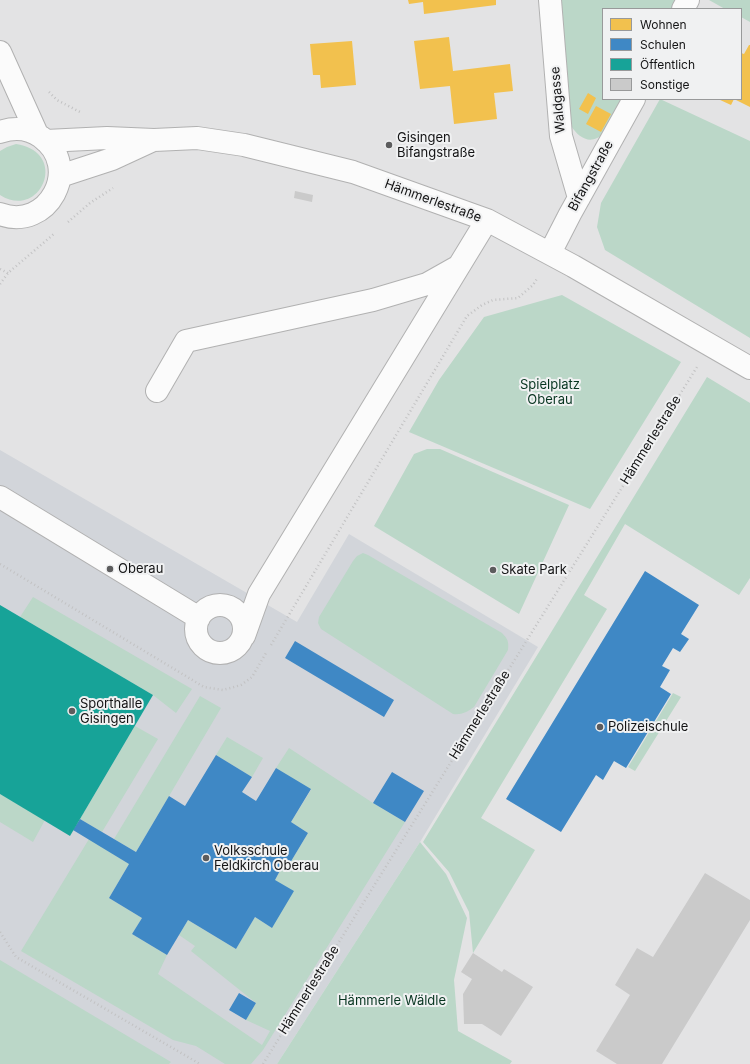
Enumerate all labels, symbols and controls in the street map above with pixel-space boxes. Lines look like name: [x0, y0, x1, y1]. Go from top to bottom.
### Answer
legend: [602, 8, 742, 100]
text: Wohnen: [640, 17, 687, 32]
text: Schulen: [640, 37, 686, 52]
text: Öffentlich: [640, 57, 695, 72]
street label: Waldgasse: [547, 66, 569, 134]
text: Sonstige: [640, 77, 690, 92]
place label: Gisingen Bifangstraße: [397, 130, 475, 161]
street label: Bifangstraße: [565, 138, 617, 214]
marker: Gisingen Bifangstraße: [384, 140, 394, 150]
street label: Hämmerlestraße: [382, 176, 484, 226]
park label: Spielplatz Oberau: [520, 377, 580, 408]
street label: Hämmerlestraße: [617, 393, 685, 487]
place label: Oberau: [118, 561, 163, 577]
place label: Skate Park: [501, 562, 567, 578]
marker: Oberau: [105, 564, 115, 574]
marker: Skate Park: [488, 565, 498, 575]
street label: Hämmerlestraße: [446, 668, 514, 762]
place label: Sporthalle Gisingen: [80, 696, 142, 727]
marker: Sporthalle Gisingen: [67, 706, 77, 716]
place label: Polizeischule: [608, 719, 688, 735]
marker: Polizeischule: [595, 722, 605, 732]
place label: Volksschule Feldkirch Oberau: [214, 843, 319, 874]
marker: Volksschule Feldkirch Oberau: [201, 853, 211, 863]
street label: Hämmerlestraße: [275, 943, 343, 1037]
park label: Hämmerle Wäldle: [338, 993, 446, 1009]

